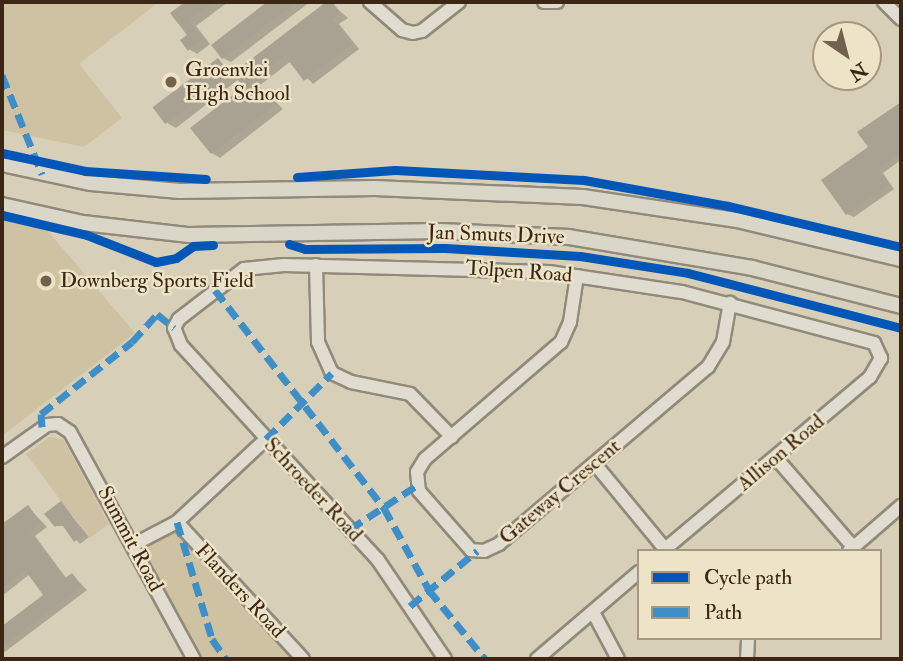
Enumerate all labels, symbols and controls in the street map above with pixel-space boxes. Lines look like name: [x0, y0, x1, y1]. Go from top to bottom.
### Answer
north arrow: [812, 21, 882, 91]
place label: Groenvlei High School: [185, 57, 290, 107]
text: N: [844, 57, 872, 86]
marker: Groenvlei High School: [163, 74, 179, 90]
street label: Jan Smuts Drive: [427, 220, 565, 250]
street label: Tolpen Road: [465, 256, 573, 288]
place label: Downberg Sports Field: [60, 268, 254, 294]
marker: Downberg Sports Field: [38, 273, 54, 289]
street label: Allison Road: [732, 409, 830, 497]
street label: Schroeder Road: [258, 433, 368, 547]
street label: Gateway Crescent: [494, 434, 626, 550]
street label: Summit Road: [92, 482, 168, 596]
street label: Flanders Road: [190, 538, 290, 644]
legend: [637, 549, 882, 640]
text: Cycle path: [704, 564, 792, 591]
text: Path: [704, 599, 742, 626]

